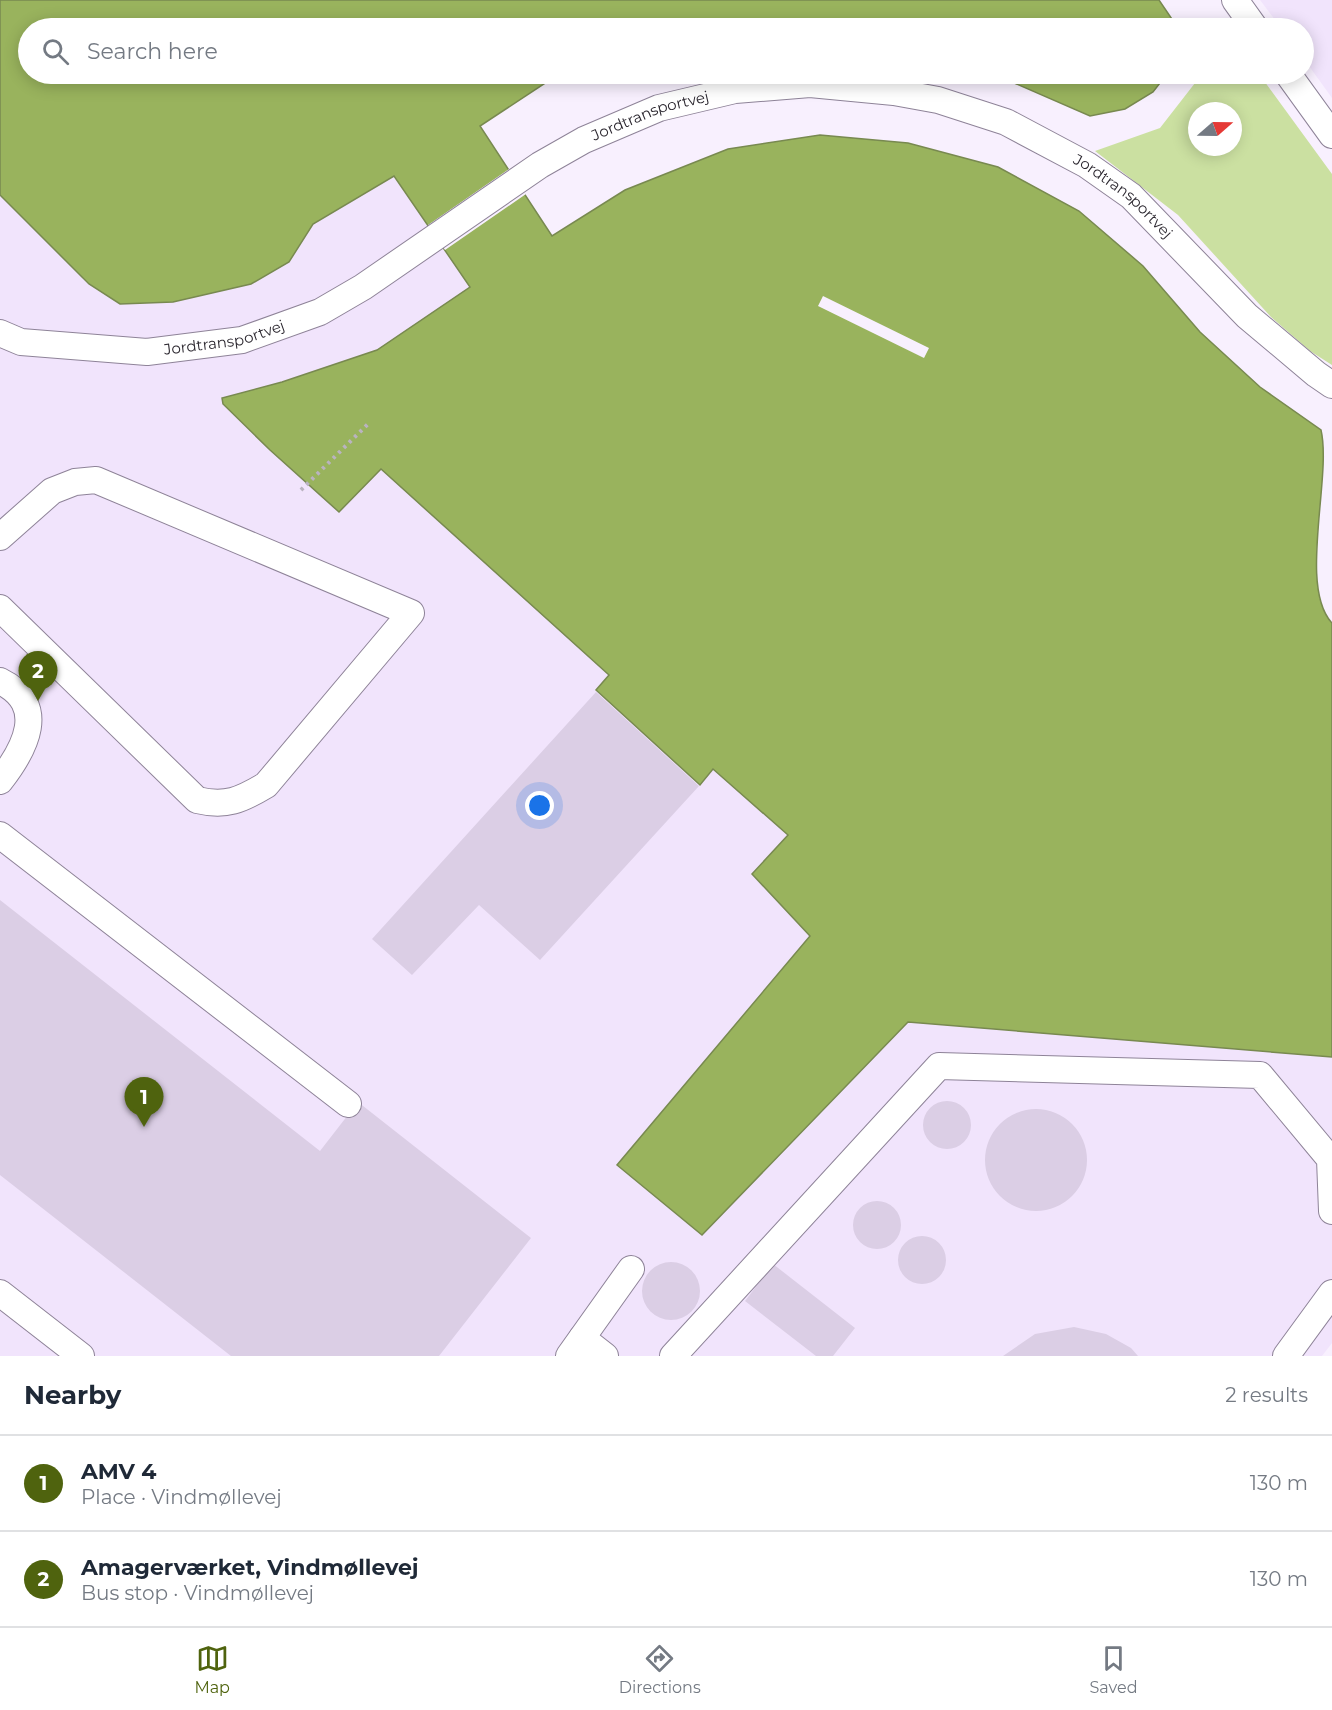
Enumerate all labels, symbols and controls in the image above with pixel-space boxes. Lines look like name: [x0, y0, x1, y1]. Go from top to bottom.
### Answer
search box: [18, 18, 1314, 84]
icon: search: [39, 35, 72, 68]
text: Search here: [87, 38, 218, 65]
street label: Jordtransportvej: [588, 87, 711, 145]
north arrow: [1188, 102, 1242, 156]
street label: Jordtransportvej: [1069, 149, 1177, 242]
street label: Jordtransportvej: [162, 315, 287, 359]
pin: 2: [18, 652, 57, 701]
your location: [525, 791, 554, 820]
pin: 1: [124, 1078, 164, 1127]
text: Nearby: [24, 1379, 121, 1411]
text: 2 results: [1225, 1383, 1308, 1407]
text: AMV 4: [81, 1458, 156, 1485]
text: 1: [40, 1471, 47, 1495]
text: 130 m: [1250, 1471, 1308, 1495]
text: Place · Vindmøllevej: [81, 1485, 282, 1509]
text: Amagerværket, Vindmøllevej: [81, 1554, 418, 1581]
text: 2: [38, 1567, 49, 1591]
text: 130 m: [1250, 1567, 1308, 1591]
text: Bus stop · Vindmøllevej: [81, 1581, 314, 1605]
tab: Map: [194, 1642, 230, 1697]
tab: Directions: [619, 1642, 701, 1697]
tab: Saved: [1090, 1642, 1138, 1697]

